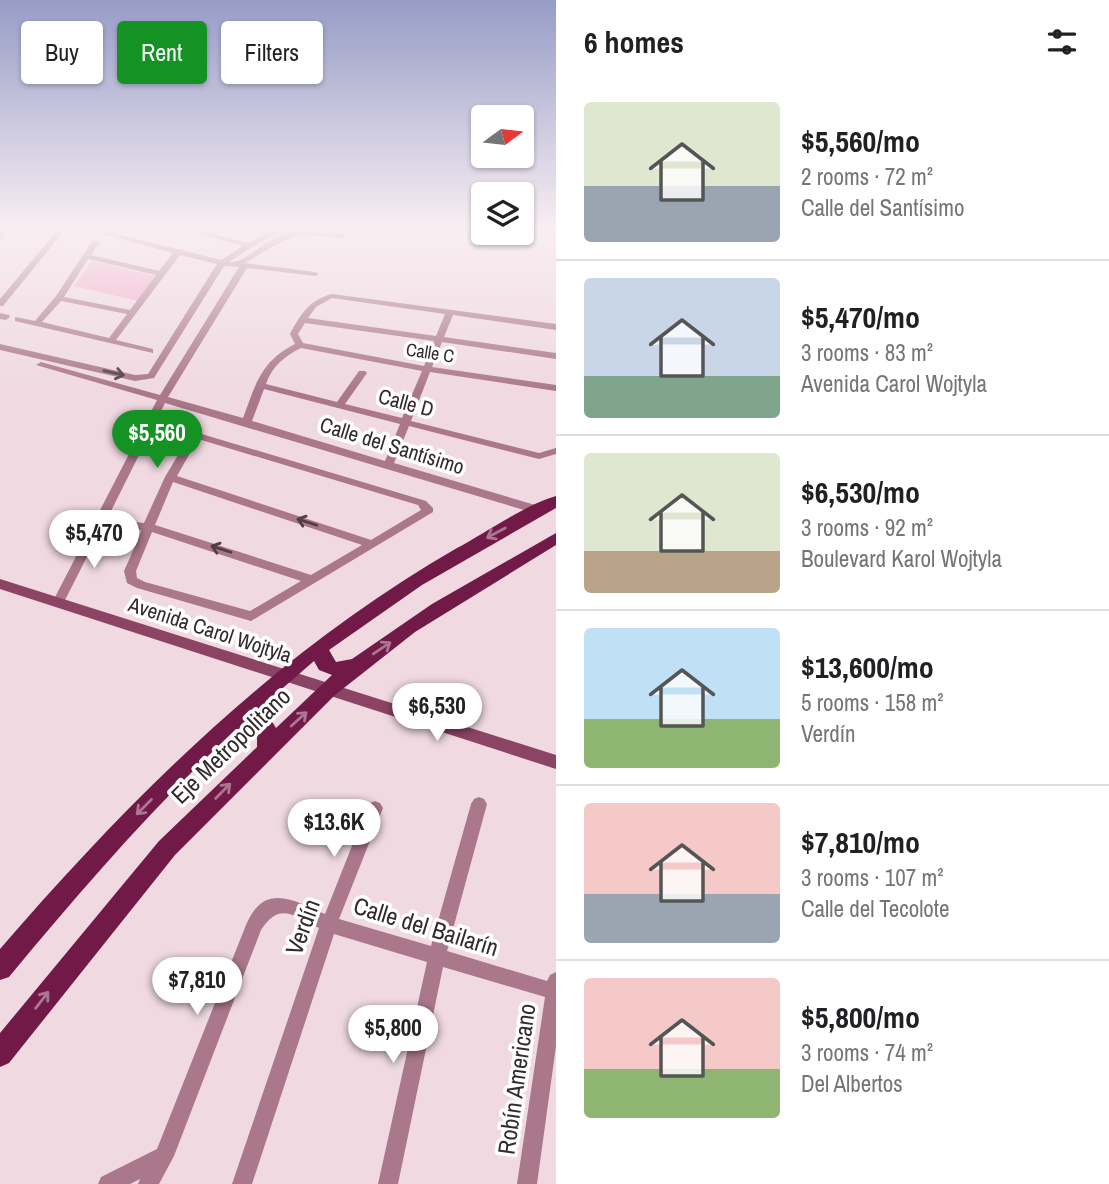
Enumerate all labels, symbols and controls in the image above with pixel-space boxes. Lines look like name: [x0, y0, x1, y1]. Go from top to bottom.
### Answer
chip: Buy: [21, 21, 103, 84]
chip: Rent: [117, 21, 207, 84]
chip: Filters: [221, 21, 323, 84]
text: 6 homes: [584, 22, 684, 62]
icon: filters: [1043, 23, 1081, 61]
north arrow: [471, 105, 534, 168]
map controls: [471, 105, 534, 245]
text: $5,560/mo: [801, 121, 920, 161]
icon: home: [640, 130, 724, 214]
text: 2 rooms · 72 m²: [801, 161, 933, 192]
button: layers: [471, 182, 534, 245]
text: Calle del Santísimo: [801, 192, 965, 223]
text: $5,470/mo: [801, 297, 920, 337]
icon: home: [640, 306, 724, 390]
street label: Calle C: [404, 336, 456, 369]
text: 3 rooms · 83 m²: [801, 337, 933, 368]
one-way arrow: [102, 367, 125, 381]
text: Avenida Carol Wojtyla: [801, 368, 987, 399]
street label: Calle D: [375, 381, 437, 424]
pin: $5,560: [100, 410, 214, 470]
street label: Calle del Santísimo: [317, 410, 468, 481]
text: $5,560: [128, 417, 186, 448]
text: $6,530/mo: [801, 472, 920, 512]
icon: home: [640, 481, 724, 565]
pin: $5,470: [37, 510, 151, 570]
text: 3 rooms · 92 m²: [801, 512, 933, 543]
one-way arrow: [297, 515, 319, 527]
text: $5,470: [65, 517, 123, 548]
one-way arrow: [486, 527, 507, 540]
one-way arrow: [211, 542, 233, 555]
text: Boulevard Karol Wojtyla: [801, 543, 1002, 574]
street label: Avenida Carol Wojtyla: [124, 589, 296, 670]
one-way arrow: [372, 640, 391, 655]
text: $13,600/mo: [801, 647, 934, 687]
icon: home: [640, 656, 724, 740]
street label: Eje Metropolitano: [164, 680, 297, 810]
pin: $6,530: [380, 684, 494, 743]
text: 5 rooms · 158 m²: [801, 687, 944, 718]
text: $6,530: [408, 690, 466, 721]
one-way arrow: [289, 711, 307, 727]
text: Verdín: [801, 718, 856, 749]
one-way arrow: [215, 783, 232, 800]
one-way arrow: [136, 798, 153, 815]
pin: $13.6K: [277, 800, 391, 859]
text: $13.6K: [304, 806, 364, 837]
text: $7,810/mo: [801, 822, 920, 862]
icon: home: [640, 831, 724, 915]
text: 3 rooms · 107 m²: [801, 862, 944, 893]
street label: Calle del Bailarín: [350, 889, 503, 963]
text: Calle del Tecolote: [801, 893, 950, 924]
street label: Verdín: [277, 894, 327, 959]
pin: $7,810: [140, 958, 254, 1017]
text: $7,810: [168, 964, 226, 995]
one-way arrow: [34, 991, 49, 1009]
text: $5,800/mo: [801, 997, 920, 1037]
street label: Robín Americano: [490, 1001, 542, 1156]
pin: $5,800: [336, 1006, 450, 1065]
icon: home: [640, 1006, 724, 1090]
text: $5,800: [364, 1012, 422, 1043]
text: 3 rooms · 74 m²: [801, 1037, 933, 1068]
text: Del Albertos: [801, 1068, 903, 1099]

